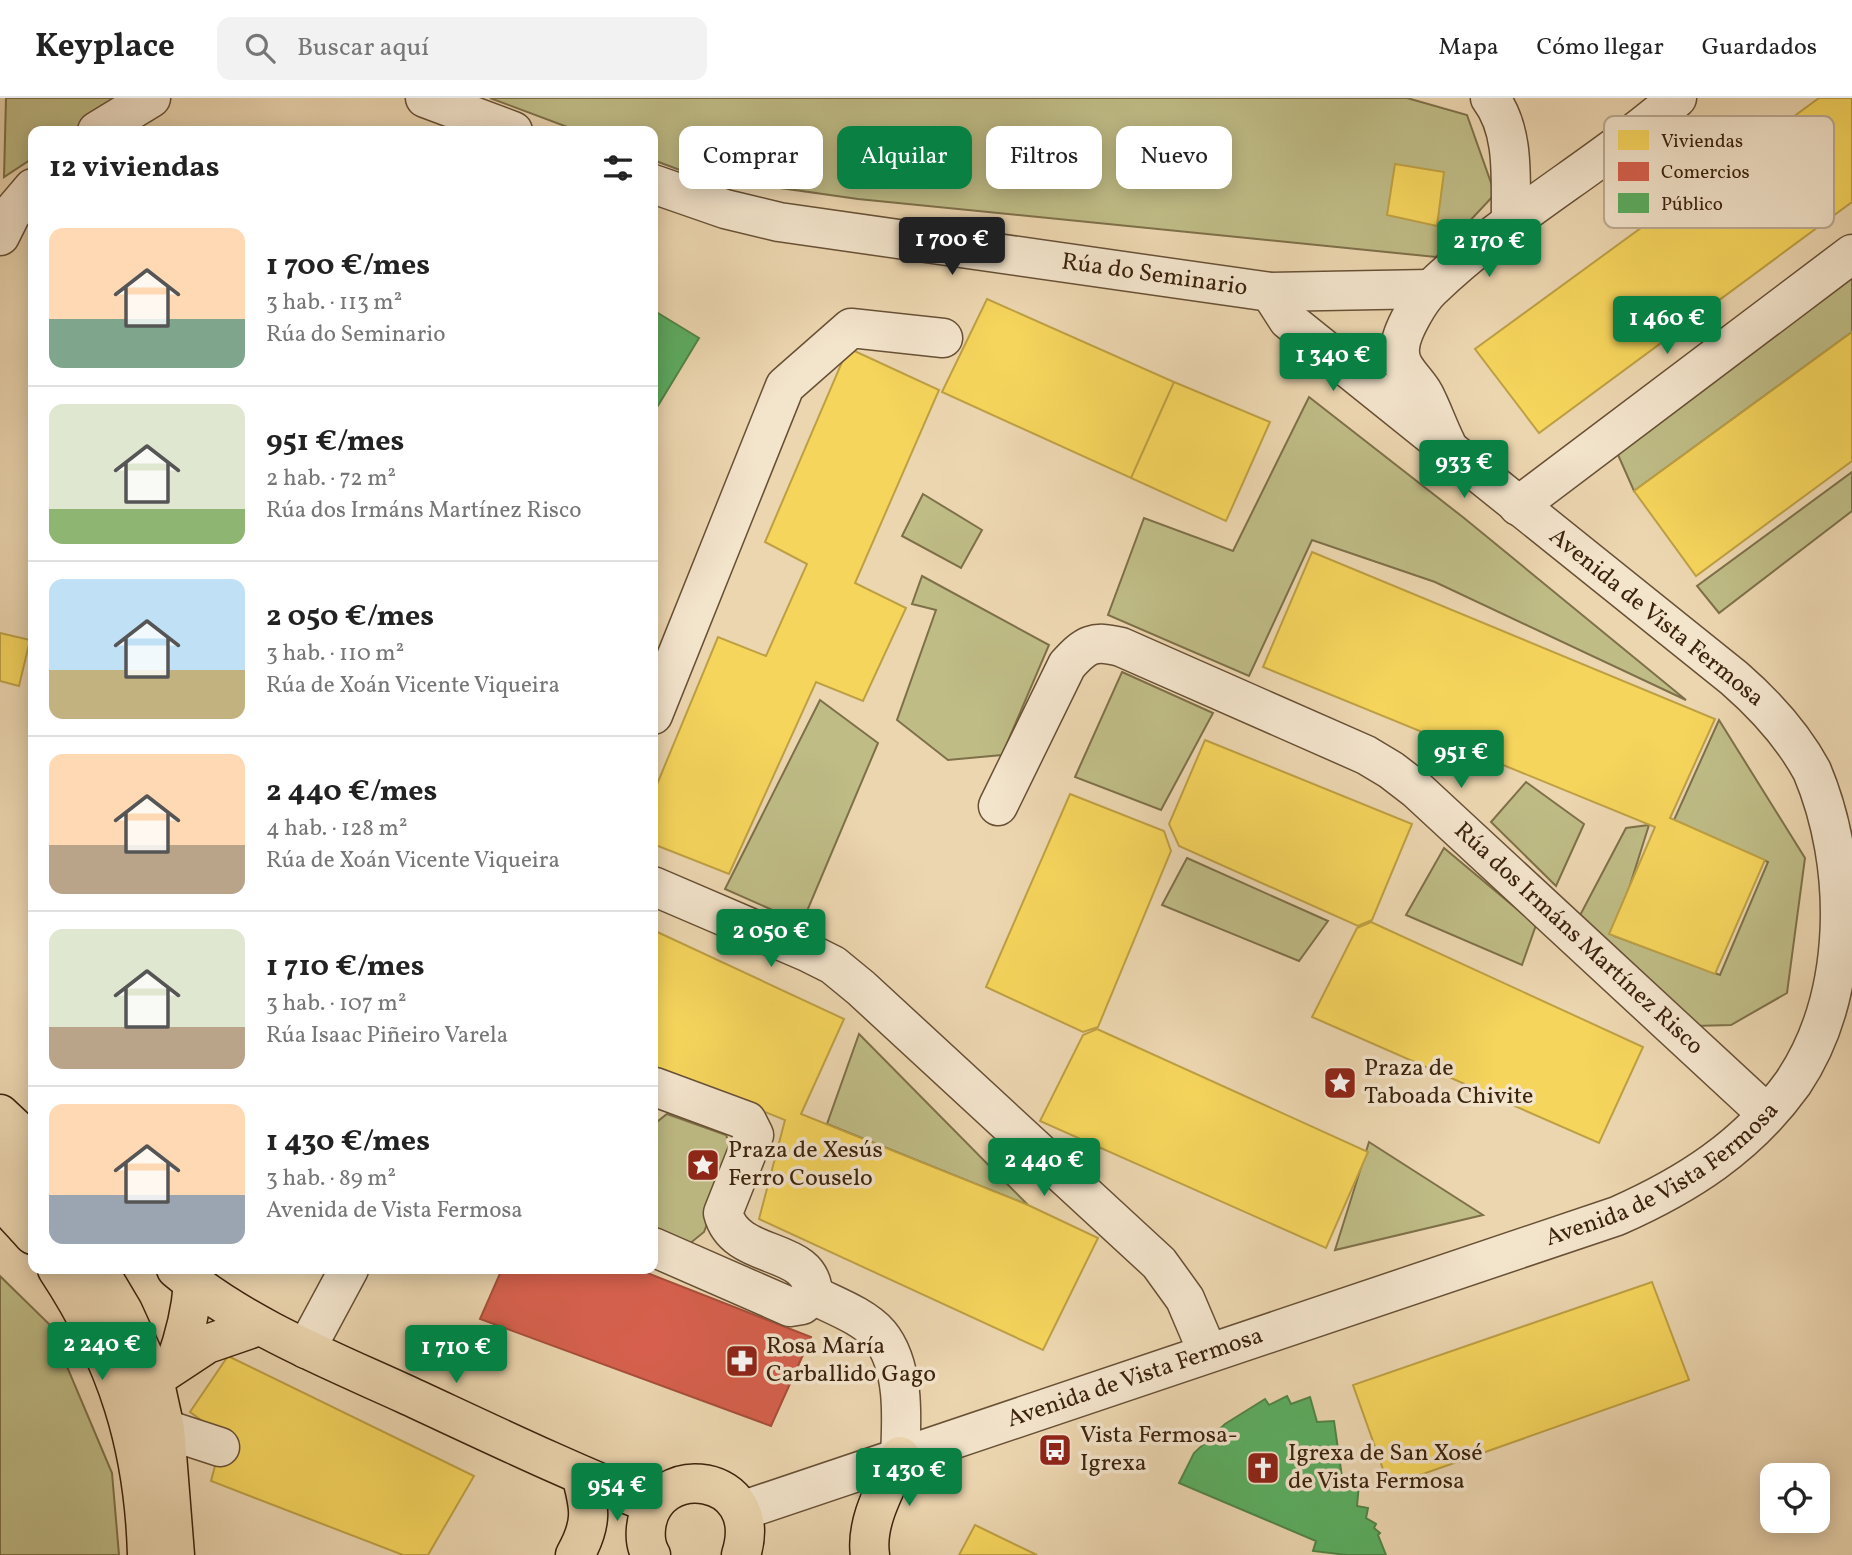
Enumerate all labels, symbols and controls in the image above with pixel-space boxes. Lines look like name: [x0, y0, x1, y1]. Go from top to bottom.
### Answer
search box: [217, 17, 707, 80]
text: Keyplace: [35, 25, 175, 71]
icon: search: [241, 29, 279, 67]
text: Buscar aquí: [297, 30, 429, 66]
text: Mapa: [1439, 31, 1499, 65]
text: Cómo llegar: [1537, 31, 1664, 65]
text: Guardados: [1702, 31, 1817, 65]
legend: [1604, 116, 1834, 228]
chip: Comprar: [679, 126, 823, 189]
chip: Alquilar: [837, 126, 972, 189]
chip: Filtros: [986, 126, 1102, 189]
chip: Nuevo: [1116, 126, 1232, 189]
text: Viviendas: [1661, 129, 1743, 155]
text: 12 viviendas: [49, 147, 220, 189]
icon: filters: [599, 149, 637, 187]
text: Comercios: [1661, 160, 1750, 186]
text: Público: [1661, 192, 1723, 218]
pin: 1 700 €: [887, 218, 1017, 277]
pin: 2 170 €: [1424, 220, 1554, 279]
text: 1 700 €: [915, 224, 989, 256]
text: 2 170 €: [1453, 226, 1525, 258]
text: 1 700 €/mes: [266, 245, 430, 287]
street label: Rúa do Seminario: [1059, 245, 1250, 306]
icon: home: [105, 256, 189, 340]
text: 3 hab. · 113 m²: [266, 287, 402, 319]
pin: 1 460 €: [1602, 296, 1732, 356]
text: 1 460 €: [1629, 303, 1705, 335]
text: Rúa do Seminario: [266, 319, 445, 351]
pin: 1 340 €: [1268, 334, 1398, 393]
text: 1 340 €: [1296, 340, 1370, 372]
text: 951 €/mes: [266, 421, 404, 463]
icon: home: [105, 432, 189, 516]
pin: 933 €: [1415, 440, 1513, 500]
text: 933 €: [1435, 447, 1493, 479]
text: 2 hab. · 72 m²: [266, 463, 396, 495]
text: Rúa dos Irmáns Martínez Risco: [266, 495, 581, 527]
street label: Avenida de Vista Fermosa: [1541, 520, 1771, 716]
text: 2 050 €/mes: [266, 596, 434, 638]
icon: home: [105, 607, 189, 691]
text: 3 hab. · 110 m²: [266, 638, 404, 670]
text: Rúa de Xoán Vicente Viqueira: [266, 670, 560, 702]
pin: 951 €: [1412, 730, 1510, 790]
text: 951 €: [1434, 737, 1488, 769]
text: 2 440 €/mes: [266, 771, 437, 813]
icon: home: [105, 782, 189, 866]
text: 4 hab. · 128 m²: [266, 813, 407, 845]
street label: Rúa dos Irmáns Martínez Risco: [1446, 815, 1711, 1064]
text: Rúa de Xoán Vicente Viqueira: [266, 845, 560, 877]
pin: 2 050 €: [706, 910, 836, 969]
text: 2 050 €: [732, 916, 810, 948]
text: 1 710 €/mes: [266, 946, 425, 988]
icon: home: [105, 957, 189, 1041]
text: 3 hab. · 107 m²: [266, 988, 406, 1020]
text: Rúa Isaac Piñeiro Varela: [266, 1020, 508, 1052]
place label: Praza de Taboada Chivite: [1364, 1052, 1533, 1114]
place icon: Praza de Taboada Chivite: [1321, 1064, 1359, 1102]
street label: Avenida de Vista Fermosa: [1541, 1095, 1787, 1256]
text: 1 430 €/mes: [266, 1121, 430, 1163]
icon: home: [105, 1132, 189, 1216]
place label: Praza de Xesús Ferro Couselo: [728, 1134, 883, 1196]
pin: 2 440 €: [979, 1138, 1109, 1198]
text: 2 440 €: [1004, 1145, 1084, 1177]
place icon: Praza de Xesús Ferro Couselo: [684, 1146, 722, 1184]
text: 3 hab. · 89 m²: [266, 1163, 396, 1195]
text: Avenida de Vista Fermosa: [266, 1195, 523, 1227]
street label: Avenida de Vista Fermosa: [1003, 1319, 1268, 1437]
pin: 2 240 €: [37, 1322, 167, 1382]
pin: 1 710 €: [391, 1326, 521, 1385]
text: 2 240 €: [63, 1329, 141, 1361]
place label: Rosa María Carballido Gago: [766, 1330, 936, 1392]
text: 1 710 €: [421, 1332, 491, 1364]
pharmacy icon: Rosa María Carballido Gago: [723, 1342, 761, 1380]
place label: Vista Fermosa- Igrexa: [1080, 1419, 1238, 1481]
bus stop icon: Vista Fermosa- Igrexa: [1036, 1431, 1074, 1469]
place label: Igrexa de San Xosé de Vista Fermosa: [1288, 1437, 1483, 1499]
pin: 1 430 €: [844, 1448, 974, 1508]
church icon: Igrexa de San Xosé de Vista Fermosa: [1244, 1449, 1282, 1487]
text: 1 430 €: [872, 1455, 946, 1487]
map controls: [1760, 1463, 1830, 1533]
button: locate: [1760, 1463, 1830, 1533]
pin: 954 €: [568, 1464, 666, 1523]
text: 954 €: [587, 1470, 647, 1502]

